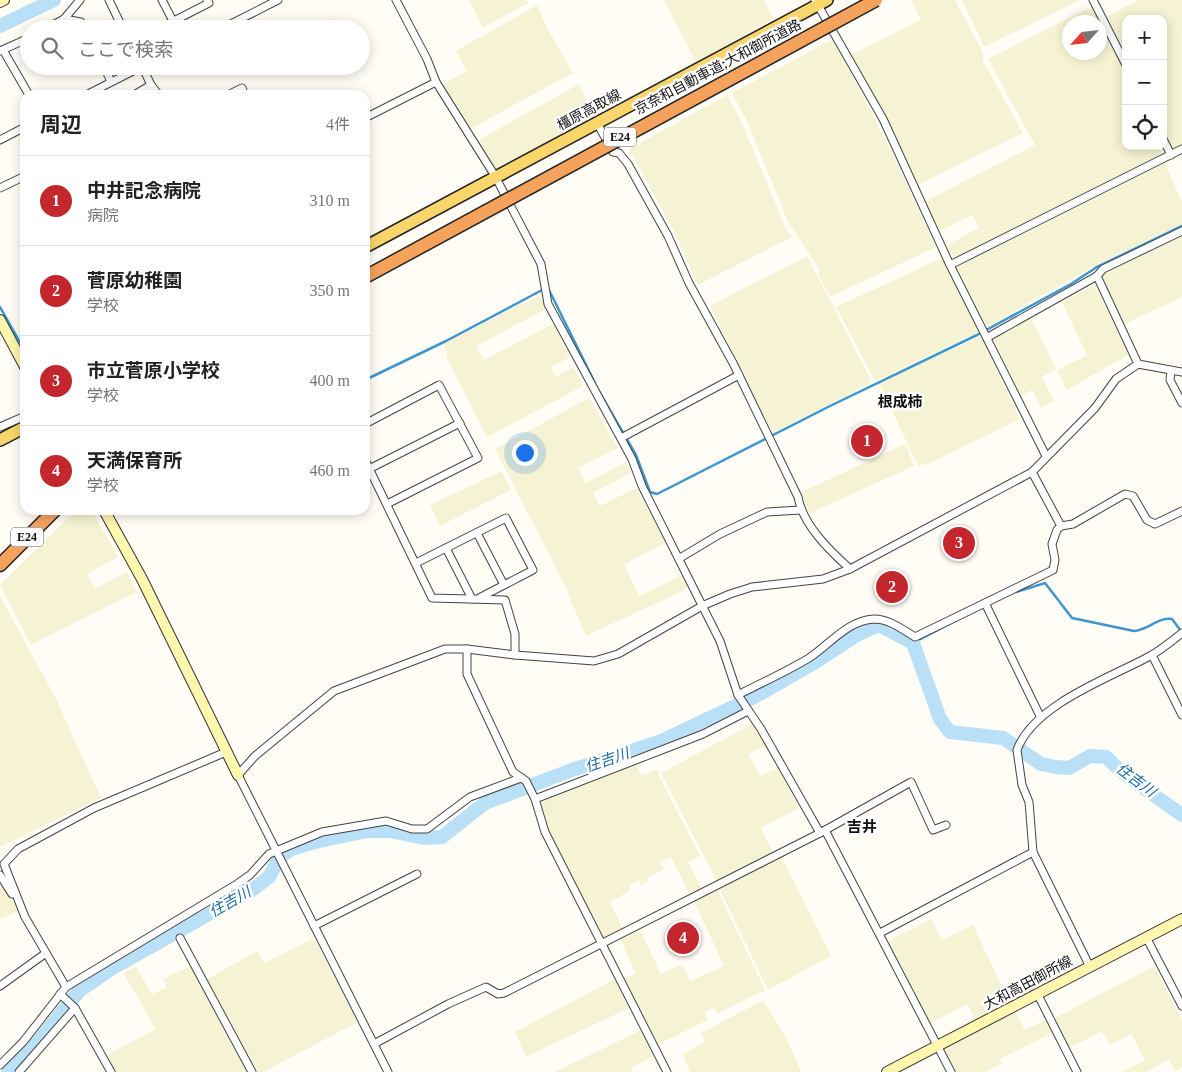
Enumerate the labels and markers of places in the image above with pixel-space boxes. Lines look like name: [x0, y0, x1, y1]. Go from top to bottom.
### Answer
pin: 1: [851, 422, 883, 460]
pin: 3: [943, 524, 975, 562]
pin: 2: [876, 568, 908, 606]
pin: 4: [667, 919, 699, 957]

